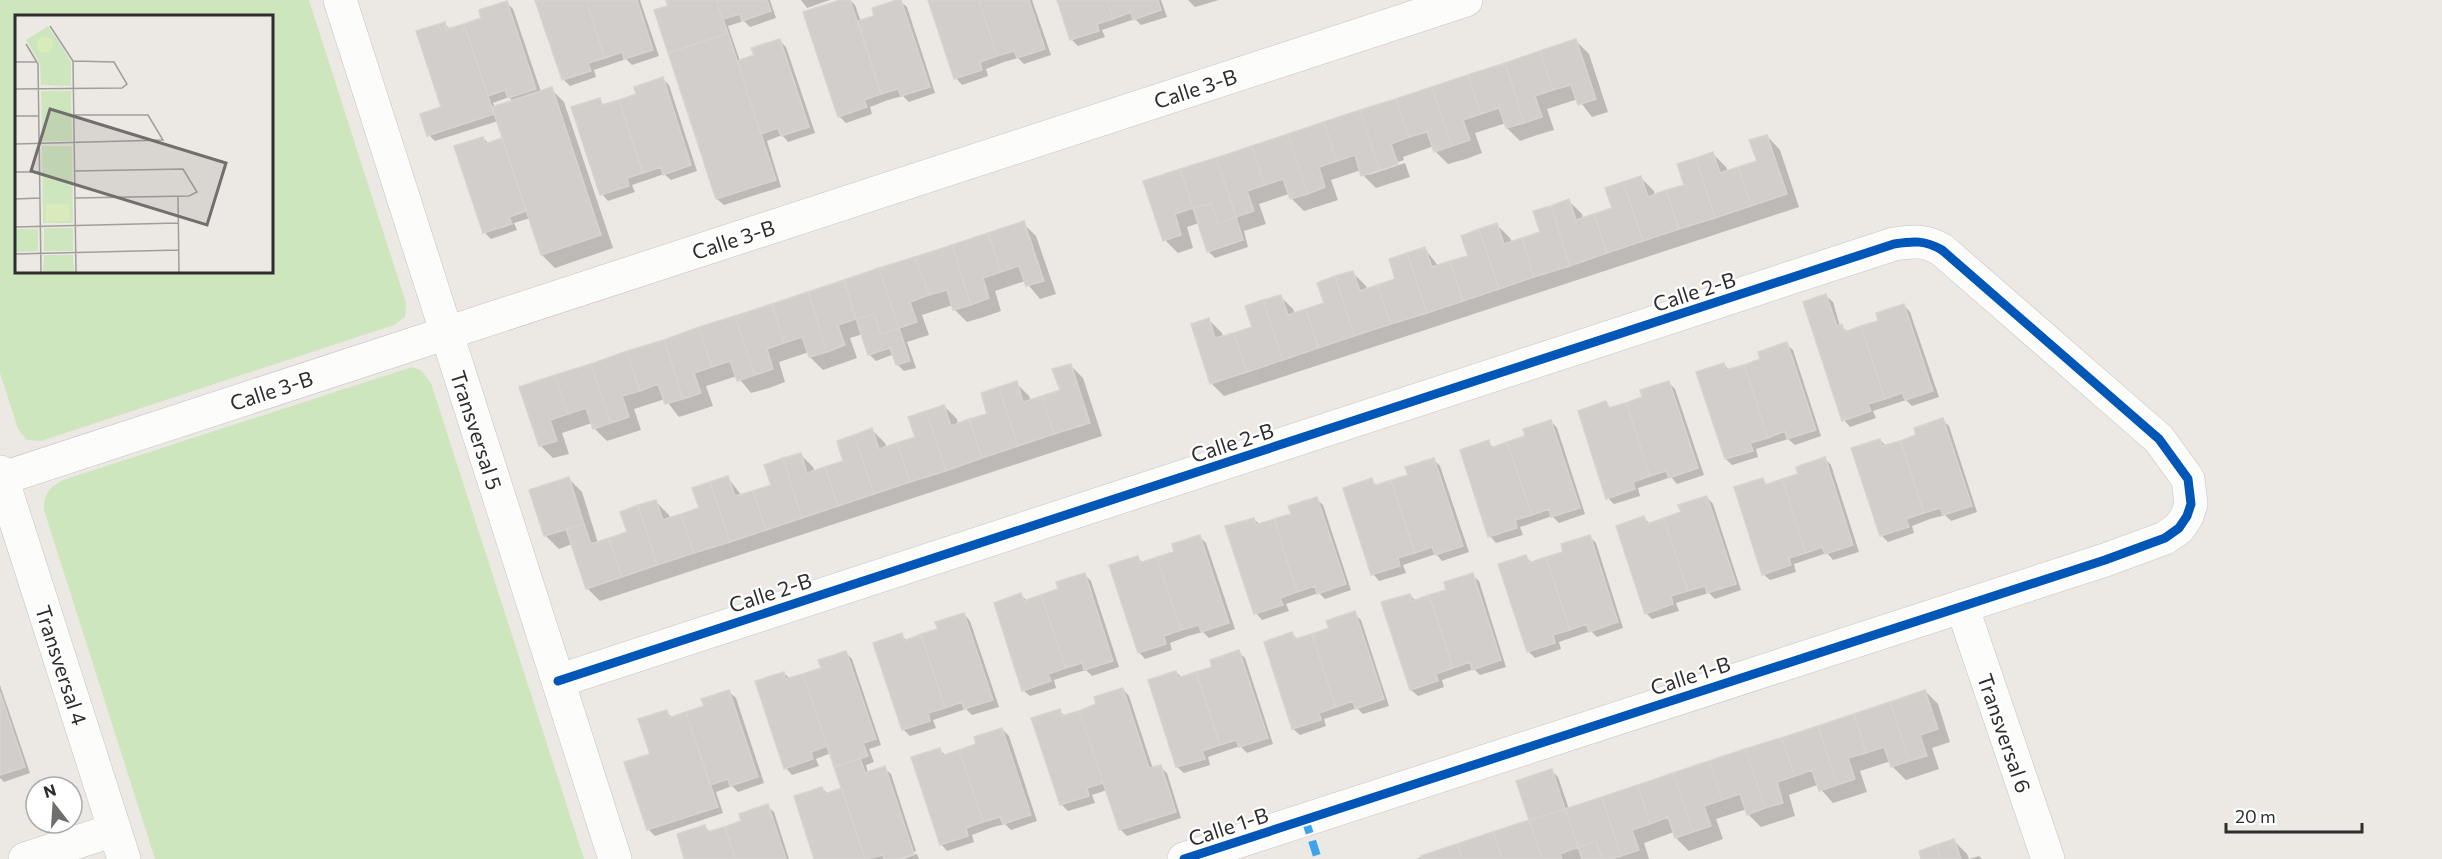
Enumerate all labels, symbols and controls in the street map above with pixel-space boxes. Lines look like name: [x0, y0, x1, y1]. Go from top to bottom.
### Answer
inset map: [15, 15, 273, 273]
street label: Calle 3-B: [1150, 63, 1240, 113]
street label: Calle 3-B: [688, 214, 778, 264]
street label: Calle 2-B: [1650, 266, 1738, 316]
street label: Calle 3-B: [226, 365, 316, 415]
street label: Transversal 5: [446, 367, 508, 493]
street label: Calle 2-B: [1188, 417, 1276, 467]
street label: Calle 2-B: [726, 567, 814, 617]
street label: Transversal 4: [31, 602, 93, 728]
street label: Calle 1-B: [1647, 650, 1733, 700]
street label: Transversal 6: [1973, 670, 2037, 796]
north arrow: [24, 775, 84, 835]
text: N: [41, 779, 58, 801]
scale bar: [2226, 796, 2362, 834]
street label: Calle 1-B: [1185, 801, 1271, 851]
text: 20 m: [2235, 805, 2276, 827]

